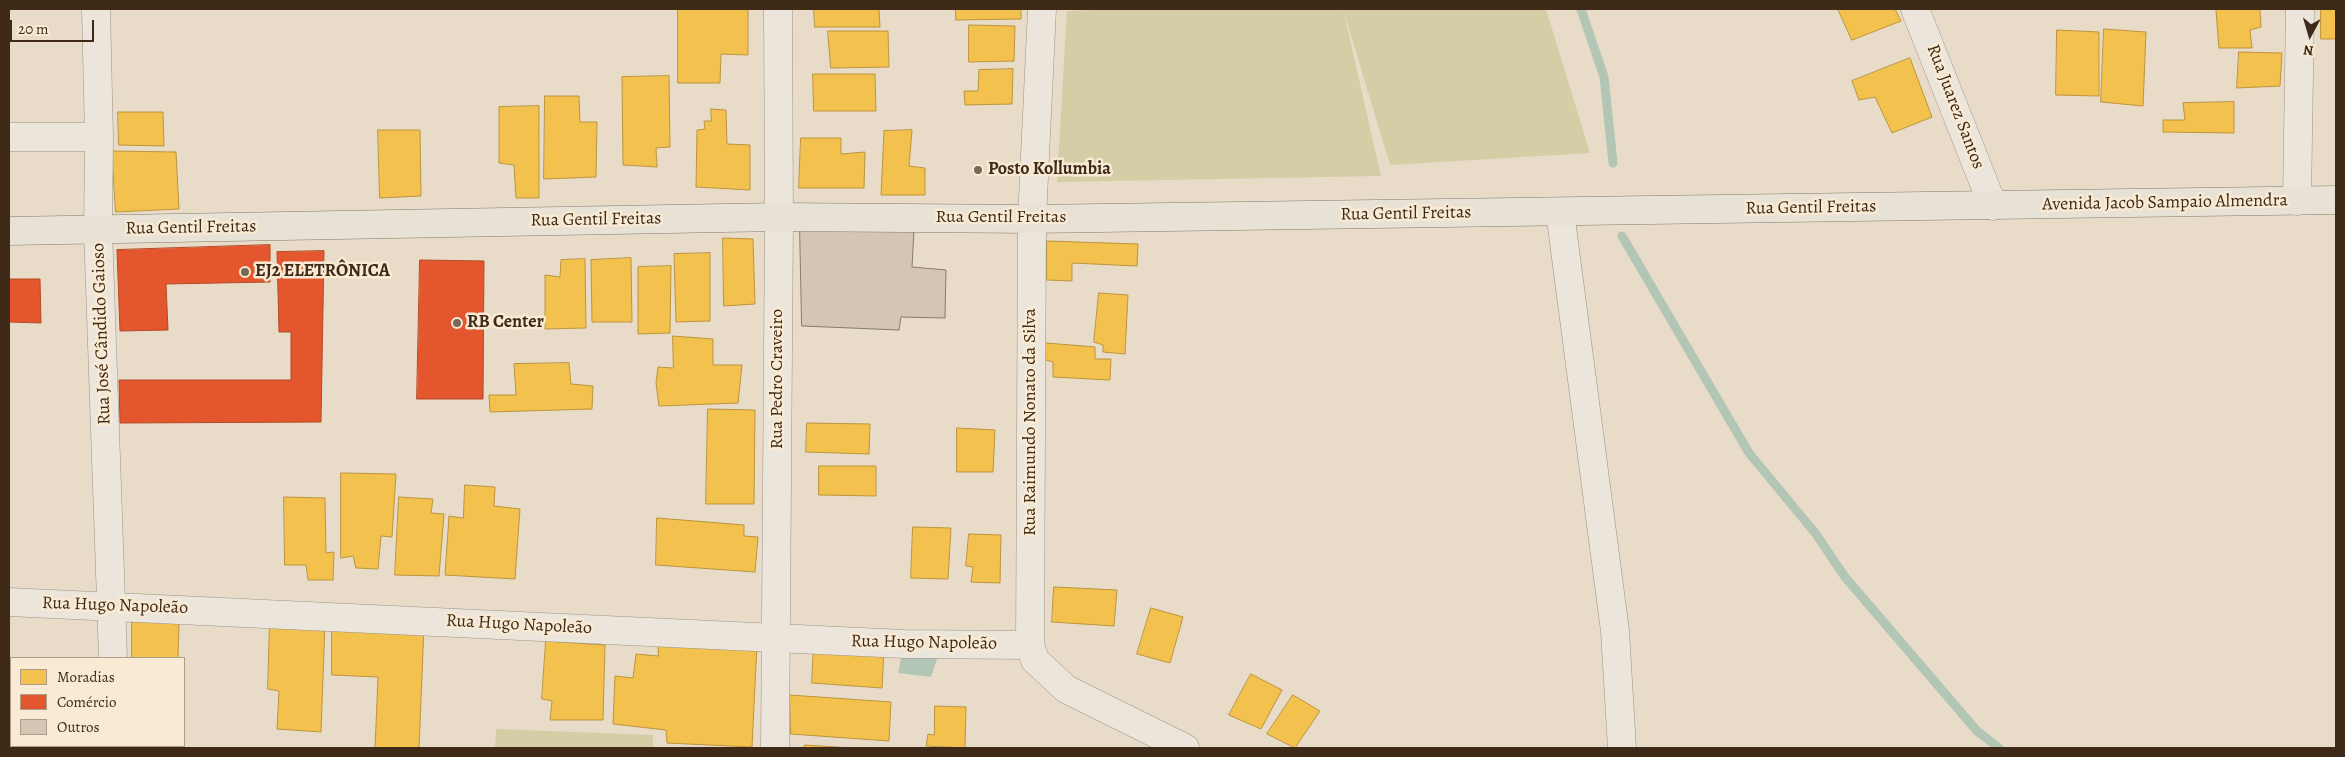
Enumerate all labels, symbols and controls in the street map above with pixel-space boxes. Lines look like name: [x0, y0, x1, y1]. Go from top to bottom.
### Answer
scale bar: [12, 10, 96, 42]
north arrow: [2285, 10, 2335, 60]
text: 20 m: [18, 19, 49, 39]
text: N: [2302, 40, 2314, 60]
street label: Rua Juarez Santos: [1921, 42, 1989, 172]
place label: Posto Kollumbia: [988, 159, 1111, 181]
marker: Posto Kollumbia: [972, 164, 984, 176]
street label: Avenida Jacob Sampaio Almendra: [2042, 190, 2288, 216]
street label: Rua Gentil Freitas: [1745, 196, 1877, 220]
street label: Rua Gentil Freitas: [1340, 202, 1472, 226]
street label: Rua Gentil Freitas: [936, 207, 1066, 229]
street label: Rua Gentil Freitas: [530, 208, 662, 232]
street label: Rua Gentil Freitas: [125, 216, 257, 240]
street label: Rua José Cândido Gaioso: [88, 243, 116, 425]
place label: EJ2 ELETRÔNICA: [255, 261, 390, 283]
marker: EJ2 ELETRÔNICA: [239, 266, 251, 278]
street label: Rua Raimundo Nonato da Silva: [1020, 308, 1042, 536]
street label: Rua Pedro Craveiro: [767, 309, 789, 449]
place label: RB Center: [467, 312, 544, 334]
marker: RB Center: [451, 317, 463, 329]
street label: Rua Hugo Napoleão: [42, 593, 188, 619]
street label: Rua Hugo Napoleão: [445, 610, 593, 640]
street label: Rua Hugo Napoleão: [851, 631, 997, 655]
legend: [10, 657, 185, 747]
text: Moradias: [57, 667, 115, 687]
text: Comércio: [57, 692, 116, 712]
text: Outros: [57, 717, 100, 737]

